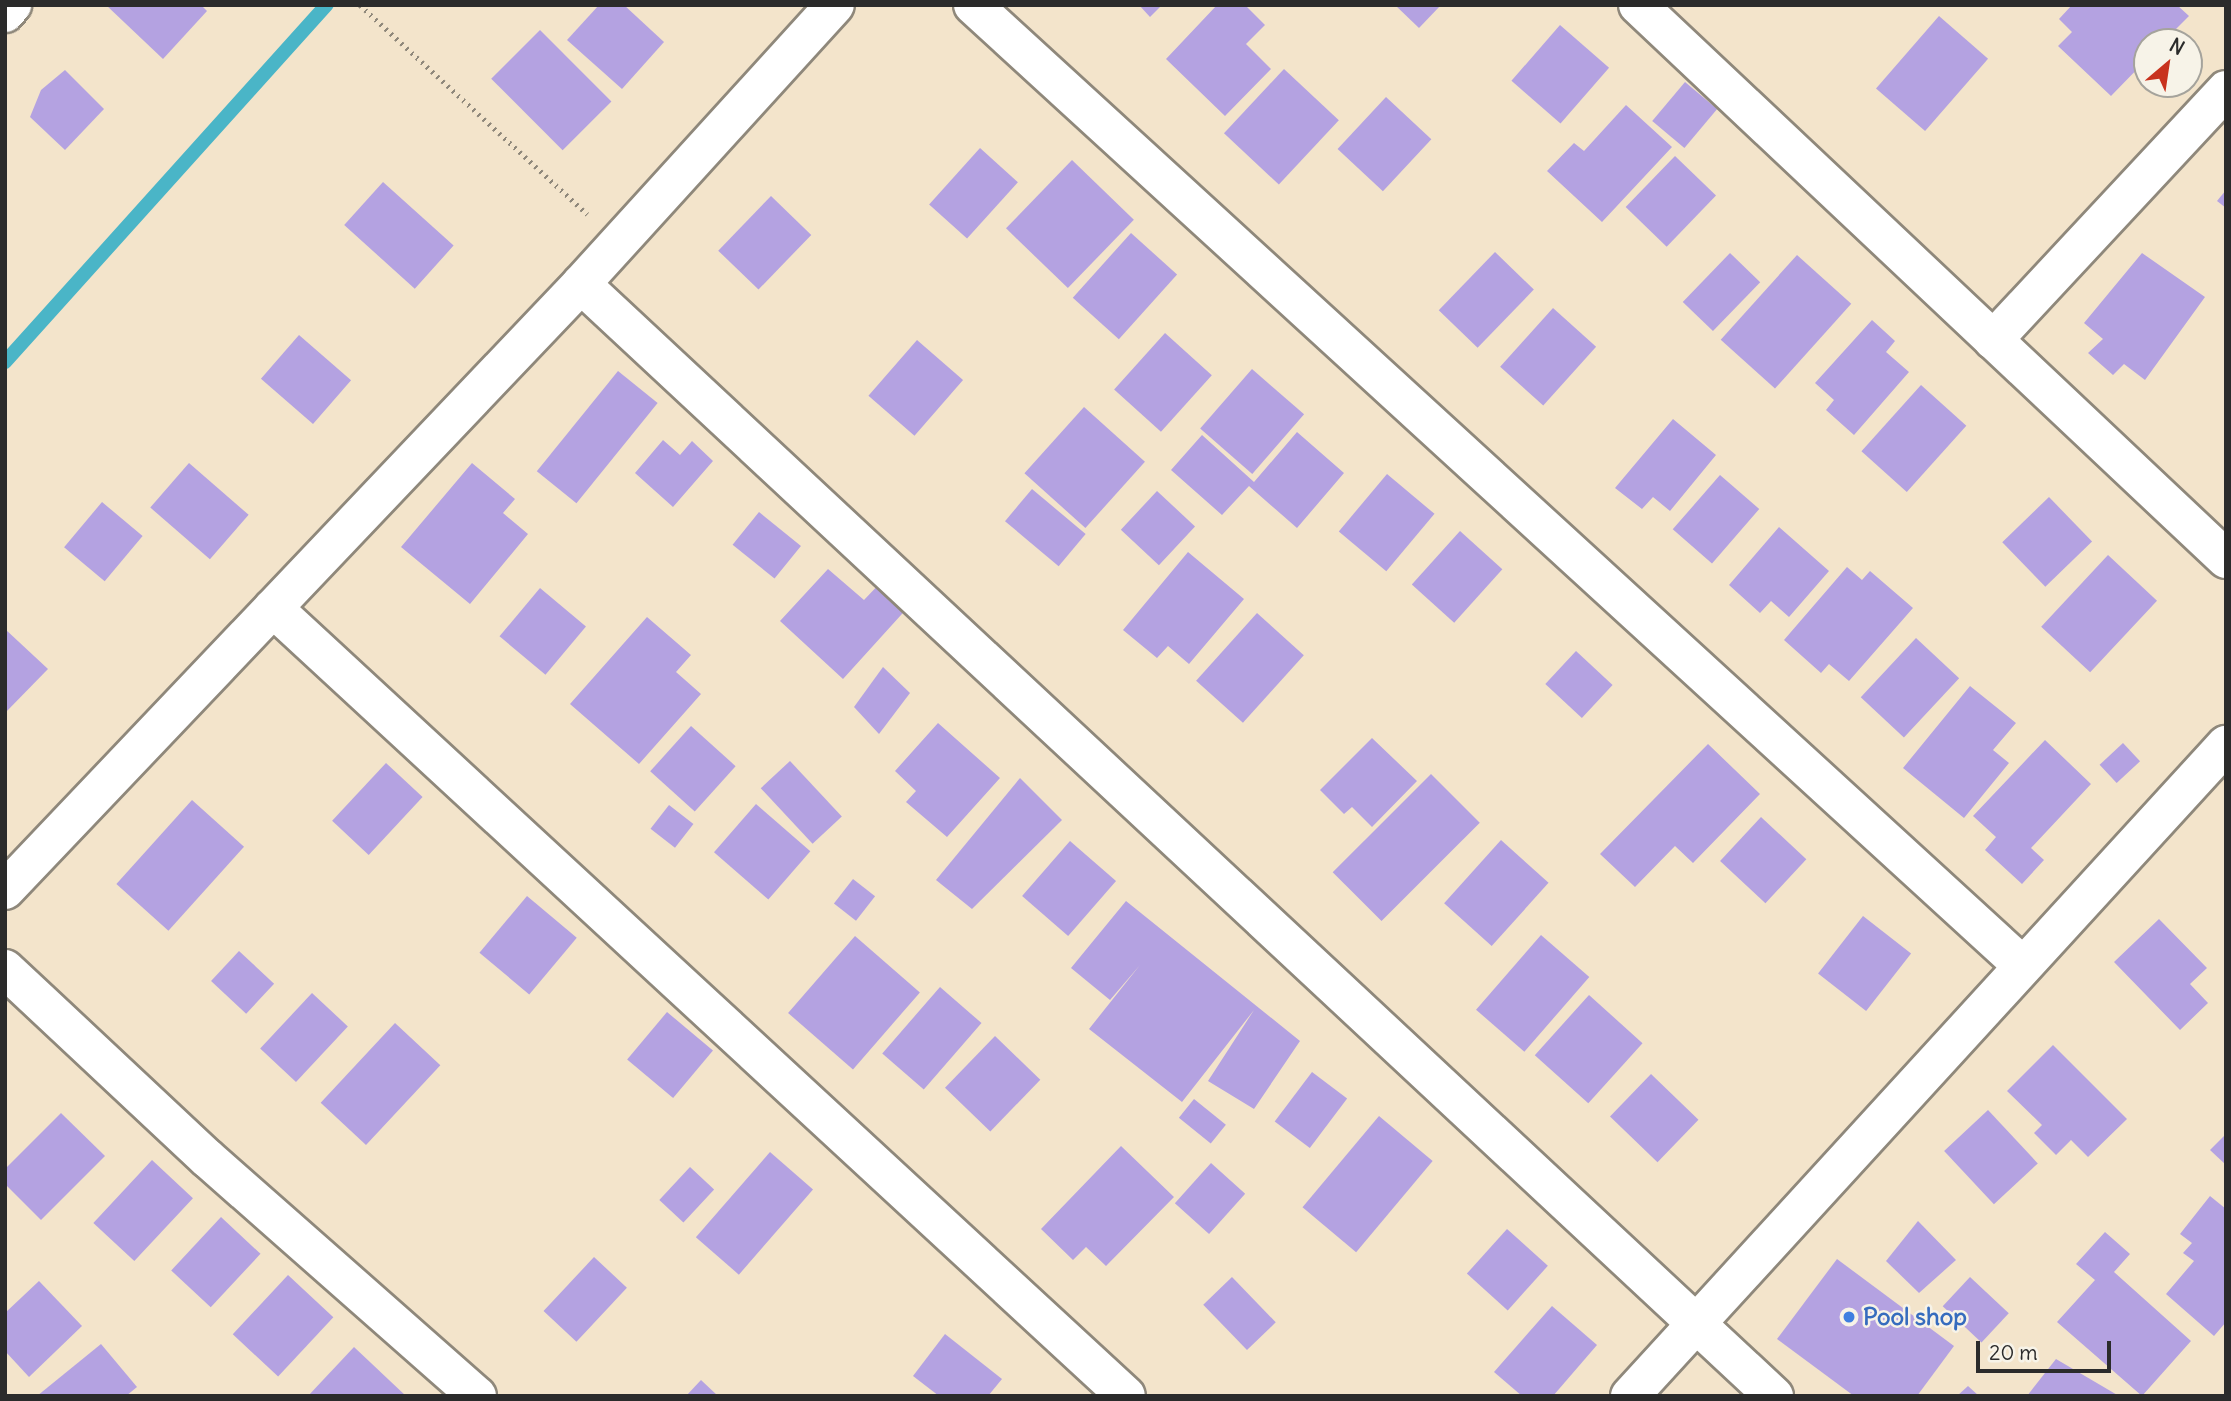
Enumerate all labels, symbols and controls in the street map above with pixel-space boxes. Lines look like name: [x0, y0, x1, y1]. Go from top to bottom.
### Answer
north arrow: [2133, 28, 2203, 98]
text: N: [2166, 33, 2189, 60]
place label: Pool shop: [1863, 1303, 1967, 1331]
marker: Pool shop: [1841, 1309, 1857, 1325]
scale bar: [1979, 1328, 2114, 1372]
text: 20 m: [1989, 1339, 2038, 1366]

